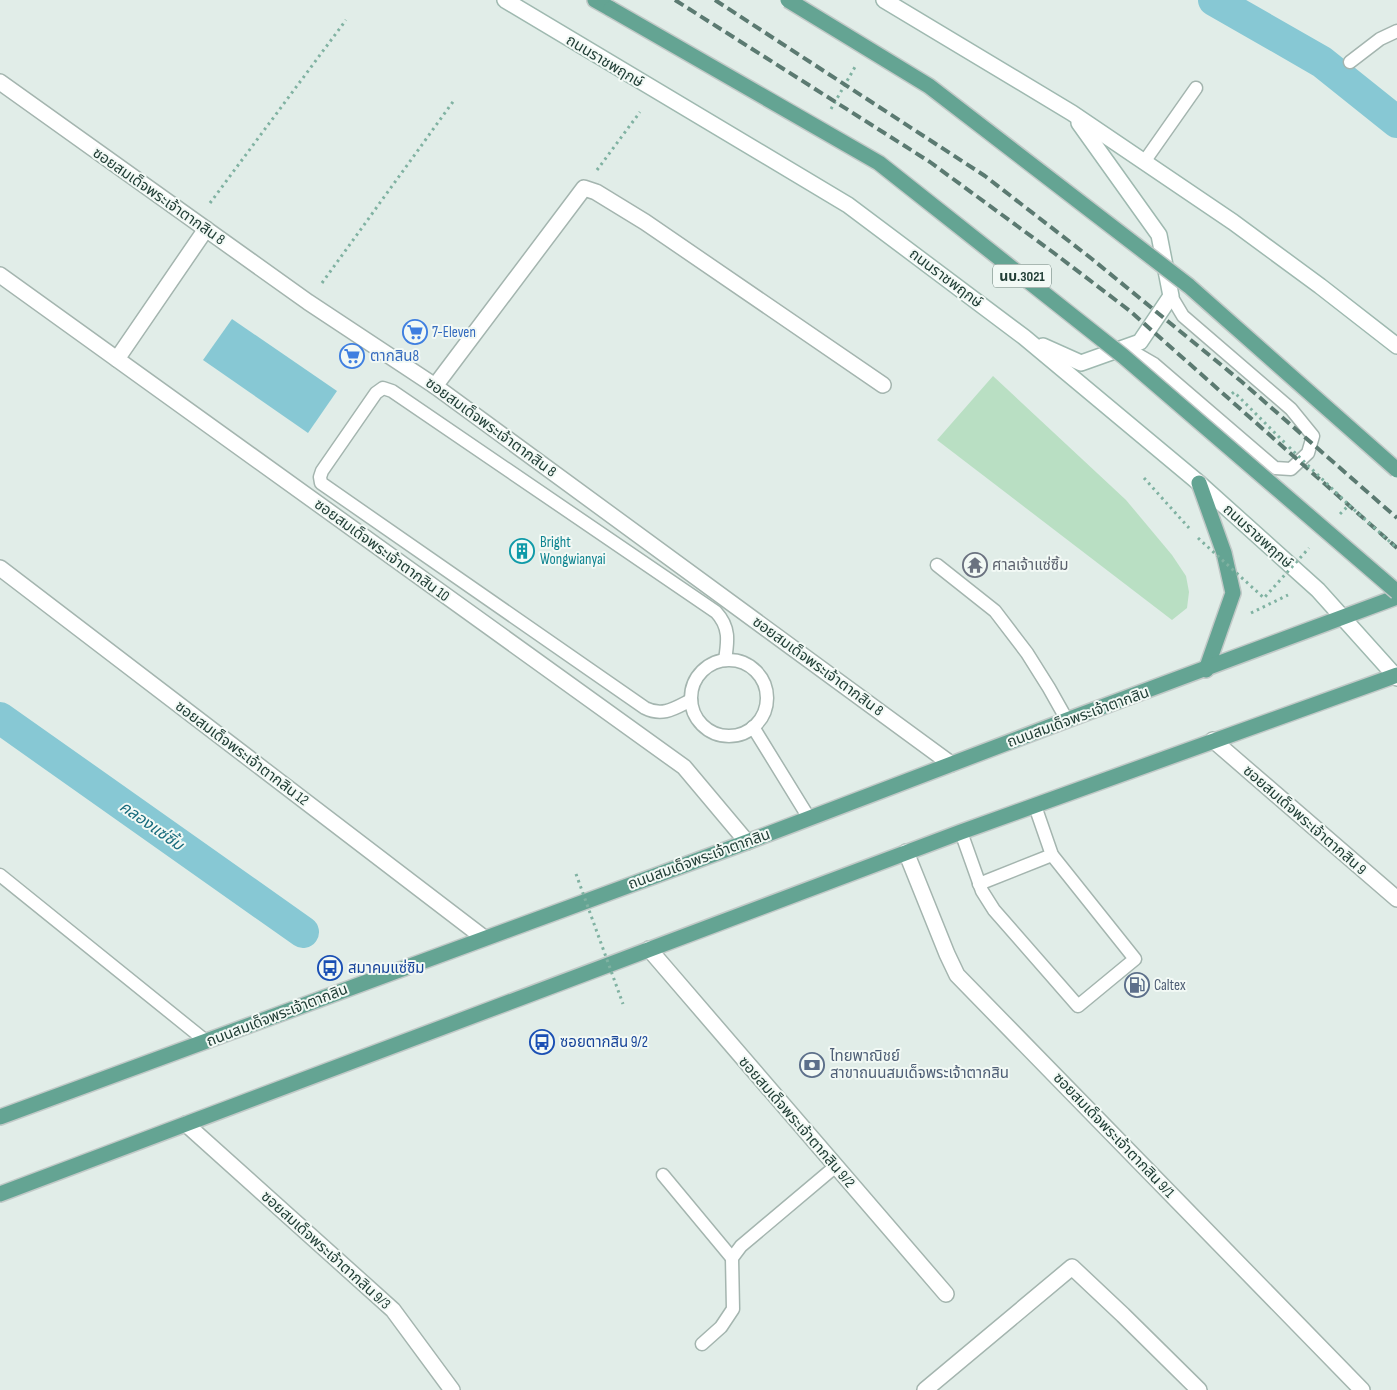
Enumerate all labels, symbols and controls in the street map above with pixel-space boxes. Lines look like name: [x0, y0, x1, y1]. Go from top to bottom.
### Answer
street label: ถนนราชพฤกษ์: [563, 31, 647, 92]
street label: ซอยสมเด็จพระเจ้าตากสิน 8: [89, 143, 229, 249]
street label: ถนนราชพฤกษ์: [905, 245, 987, 312]
road number: นบ.3021: [993, 264, 1051, 288]
supermarket icon: 7-Eleven: [402, 319, 428, 345]
place label: 7-Eleven: [432, 323, 476, 342]
supermarket icon: ตากสิน8: [339, 343, 365, 369]
place label: ตากสิน8: [370, 347, 419, 366]
street label: ซอยสมเด็จพระเจ้าตากสิน 8: [421, 373, 560, 481]
street label: ซอยสมเด็จพระเจ้าตากสิน 10: [310, 495, 453, 606]
street label: ถนนราชพฤกษ์: [1219, 500, 1297, 573]
place label: Bright Wongwianyai: [540, 533, 606, 569]
building icon: Bright Wongwianyai: [509, 538, 535, 564]
temple icon: ศาลเจ้าแซ่ซิ้ม: [962, 552, 988, 578]
place label: ศาลเจ้าแซ่ซิ้ม: [992, 555, 1068, 575]
street label: ซอยสมเด็จพระเจ้าตากสิน 8: [748, 612, 887, 720]
street label: ถนนสมเด็จพระเจ้าตากสิน: [1004, 683, 1152, 752]
street label: ซอยสมเด็จพระเจ้าตากสิน 12: [171, 697, 312, 810]
street label: ซอยสมเด็จพระเจ้าตากสิน 9: [1239, 762, 1370, 879]
water label: คลองแซ่ซิ้ม: [116, 796, 189, 856]
street label: ถนนสมเด็จพระเจ้าตากสิน: [625, 825, 773, 894]
bus stop icon: สมาคมแซ่ซิม: [317, 955, 343, 981]
place label: สมาคมแซ่ซิม: [348, 959, 425, 978]
fuel station icon: Caltex: [1124, 972, 1150, 998]
place label: Caltex: [1154, 976, 1186, 995]
street label: ถนนสมเด็จพระเจ้าตากสิน: [204, 980, 351, 1051]
bus stop icon: ซอยตากสิน 9/2: [529, 1029, 555, 1055]
place label: ซอยตากสิน 9/2: [560, 1033, 648, 1052]
place label: ไทยพาณิชย์ สาขาถนนสมเด็จพระเจ้าตากสิน: [829, 1047, 1009, 1083]
bank icon: ไทยพาณิชย์ สาขาถนนสมเด็จพระเจ้าตากสิน: [799, 1052, 825, 1078]
street label: ซอยสมเด็จพระเจ้าตากสิน 9/2: [734, 1053, 859, 1192]
street label: ซอยสมเด็จพระเจ้าตากสิน 9/1: [1049, 1069, 1179, 1203]
street label: ซอยสมเด็จพระเจ้าตากสิน 9/3: [257, 1187, 394, 1314]

